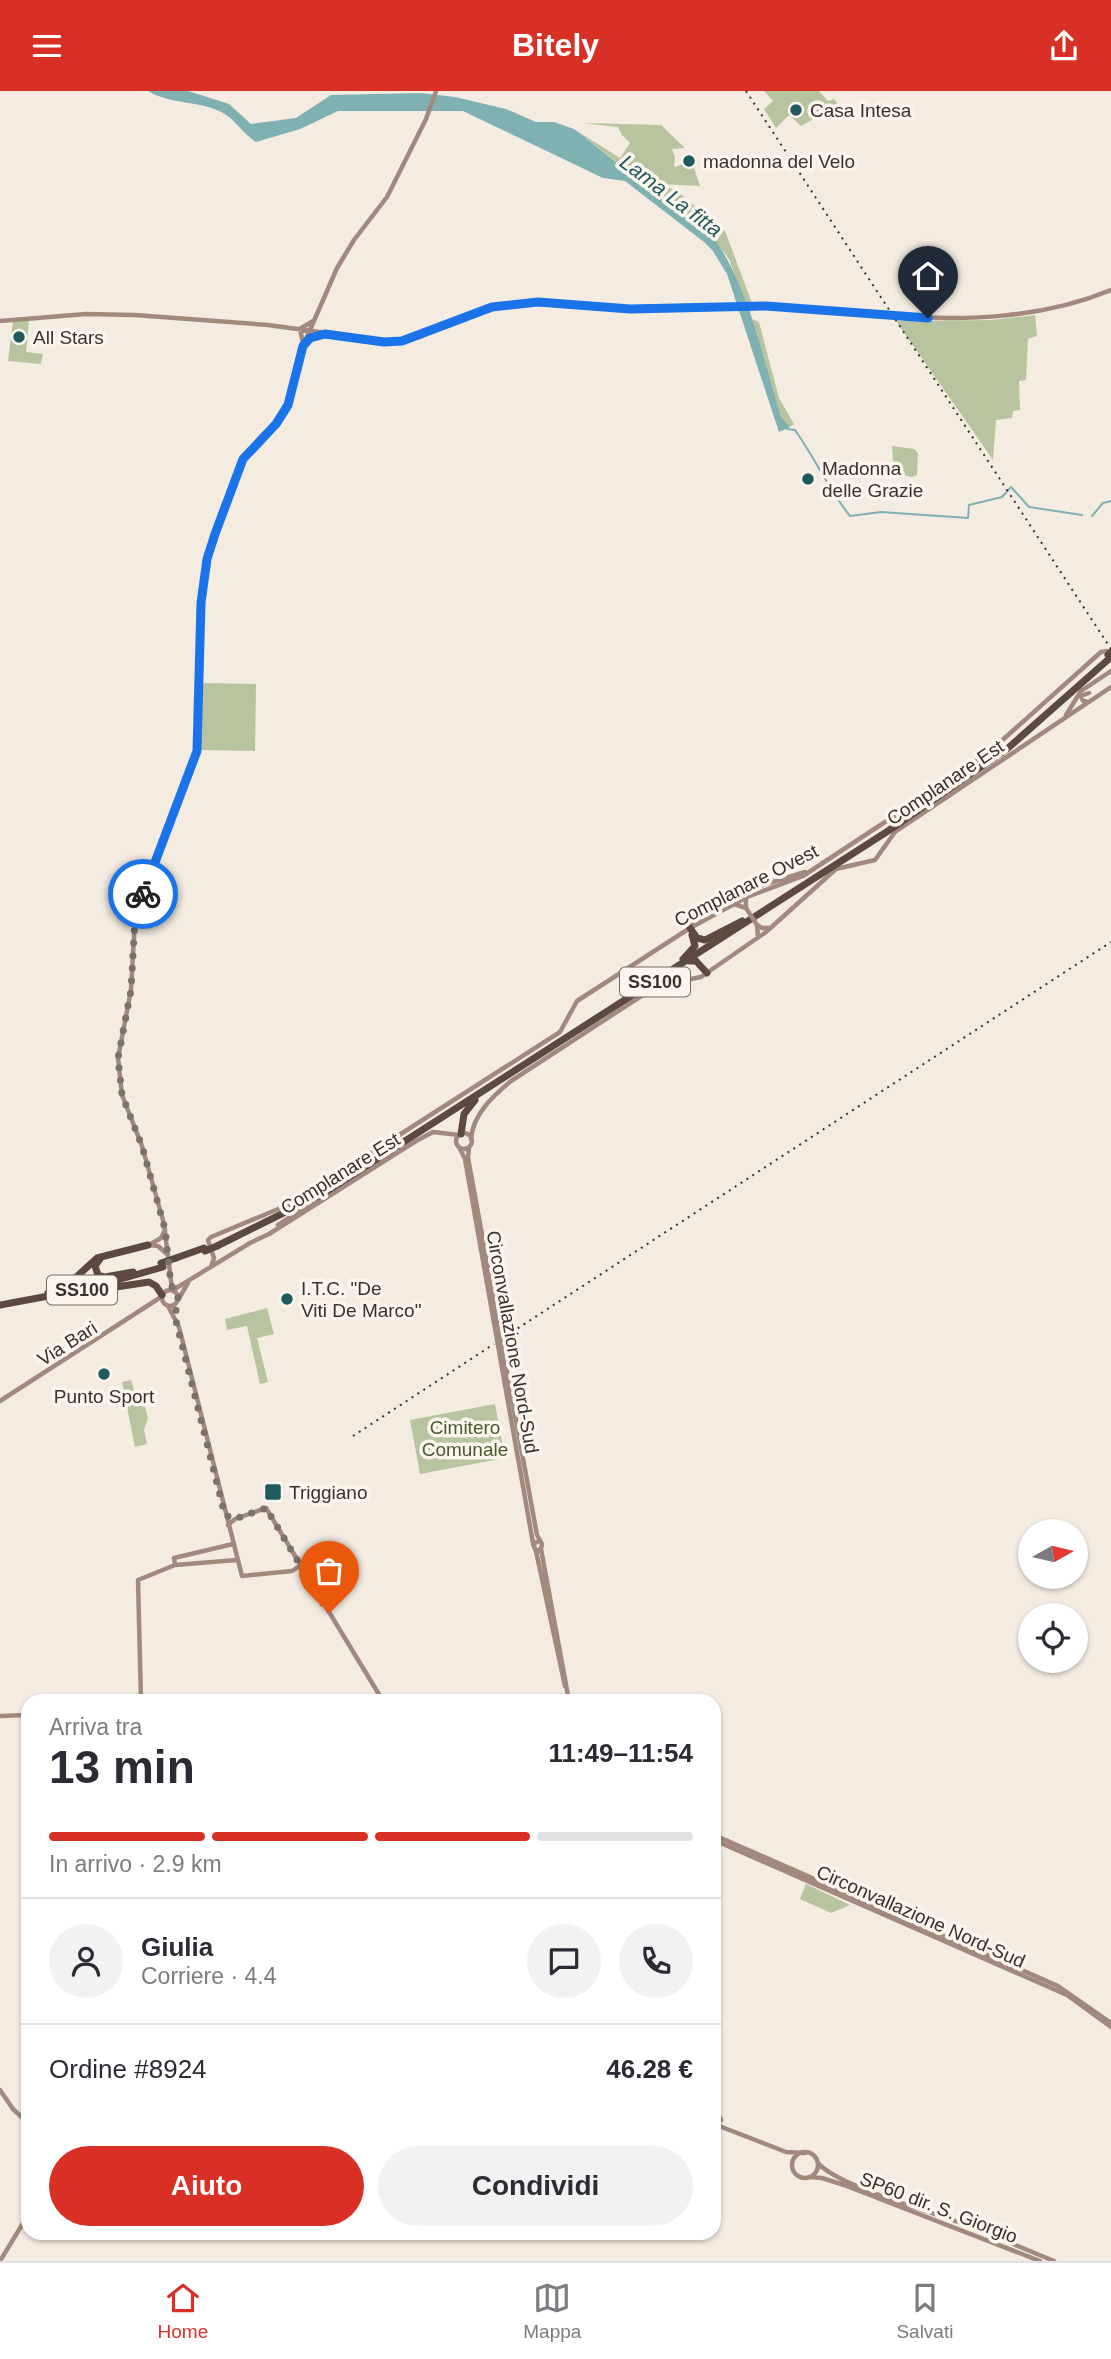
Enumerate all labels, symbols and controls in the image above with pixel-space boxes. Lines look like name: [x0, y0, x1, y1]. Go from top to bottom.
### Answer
icon: menu: [28, 27, 66, 65]
text: Bitely: [512, 27, 599, 63]
icon: share: [1045, 27, 1083, 65]
place label: Casa Intesa: [810, 100, 912, 121]
marker: Casa Intesa: [788, 102, 804, 118]
water label: Lama La fitta: [616, 150, 727, 241]
place label: madonna del Velo: [703, 151, 855, 172]
marker: madonna del Velo: [681, 153, 697, 169]
pin: [898, 246, 958, 318]
icon: home: [909, 257, 947, 295]
place label: All Stars: [33, 327, 104, 348]
marker: All Stars: [11, 329, 27, 345]
place label: Madonna delle Grazie: [822, 458, 923, 501]
marker: Madonna delle Grazie: [800, 471, 816, 487]
street label: Complanare Est: [883, 735, 1008, 829]
street label: Complanare Ovest: [671, 840, 822, 931]
courier: [108, 859, 178, 929]
icon: bike: [124, 875, 162, 913]
road number: SS100: [620, 967, 690, 997]
street label: Complanare Est: [277, 1128, 404, 1218]
street label: Circonvallazione Nord-Sud: [483, 1229, 542, 1455]
road number: SS100: [47, 1275, 117, 1305]
place label: I.T.C. "De Viti De Marco": [301, 1278, 421, 1321]
marker: I.T.C. "De Viti De Marco": [279, 1291, 295, 1307]
street label: Via Bari: [34, 1317, 101, 1370]
marker: Punto Sport: [96, 1366, 112, 1382]
place label: Punto Sport: [54, 1386, 155, 1407]
park label: Cimitero Comunale: [422, 1417, 508, 1460]
marker: Triggiano: [263, 1482, 283, 1502]
place label: Triggiano: [289, 1482, 368, 1503]
north arrow: [1018, 1519, 1088, 1589]
map controls: [1018, 1519, 1088, 1673]
pin: [299, 1541, 359, 1613]
icon: bag: [310, 1552, 348, 1590]
button: locate: [1018, 1603, 1088, 1673]
text: Arriva tra: [49, 1714, 142, 1740]
text: 11:49–11:54: [548, 1738, 693, 1768]
text: 13 min: [49, 1741, 195, 1793]
text: In arrivo · 2.9 km: [49, 1851, 222, 1877]
street label: Circonvallazione Nord-Sud: [813, 1861, 1028, 1972]
button: person: [49, 1924, 123, 1998]
button: chat: [527, 1924, 601, 1998]
button: phone: [619, 1924, 693, 1998]
text: Giulia: [141, 1932, 213, 1962]
text: Corriere · 4.4: [141, 1963, 276, 1989]
text: Ordine #8924: [49, 2054, 207, 2084]
text: 46.28 €: [606, 2054, 693, 2084]
button: Aiuto: [49, 2146, 364, 2226]
button: Condividi: [378, 2146, 693, 2226]
street label: SP60 dir. S. Giorgio: [857, 2168, 1020, 2247]
tab: Home: [158, 2279, 208, 2343]
tab: Mappa: [523, 2279, 581, 2343]
tab: Salvati: [896, 2279, 953, 2343]

